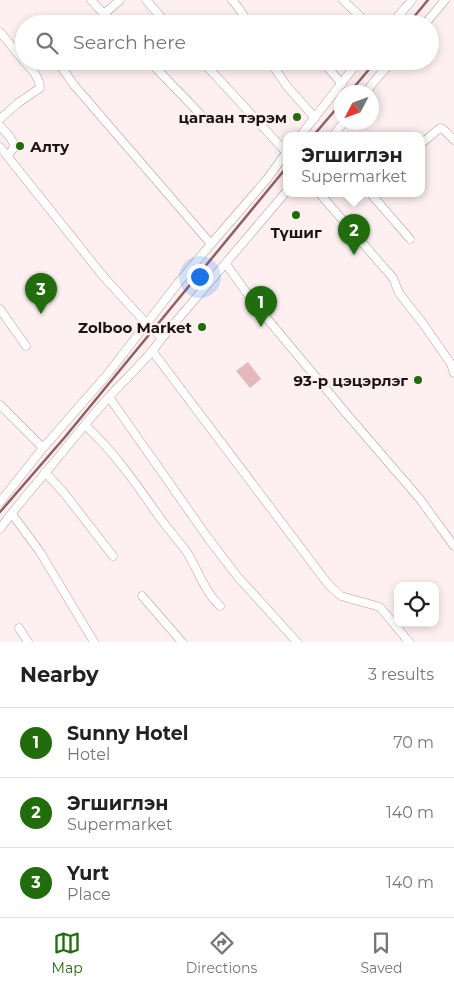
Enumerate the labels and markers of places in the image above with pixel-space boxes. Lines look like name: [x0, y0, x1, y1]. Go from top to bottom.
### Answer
place label: цагаан тэрэм: [179, 108, 287, 127]
marker: цагаан тэрэм: [291, 111, 303, 123]
place label: Алту: [30, 137, 70, 156]
marker: Алту: [14, 140, 26, 152]
marker: Түшиг: [290, 209, 302, 221]
pin: 2: [338, 214, 370, 255]
place label: Түшиг: [270, 223, 322, 242]
pin: 3: [25, 273, 57, 314]
pin: 1: [245, 286, 277, 327]
place label: Zolboo Market: [78, 318, 192, 337]
marker: Zolboo Market: [196, 321, 208, 333]
place label: 93-р цэцэрлэг: [294, 371, 408, 390]
marker: 93-р цэцэрлэг: [412, 374, 424, 386]

